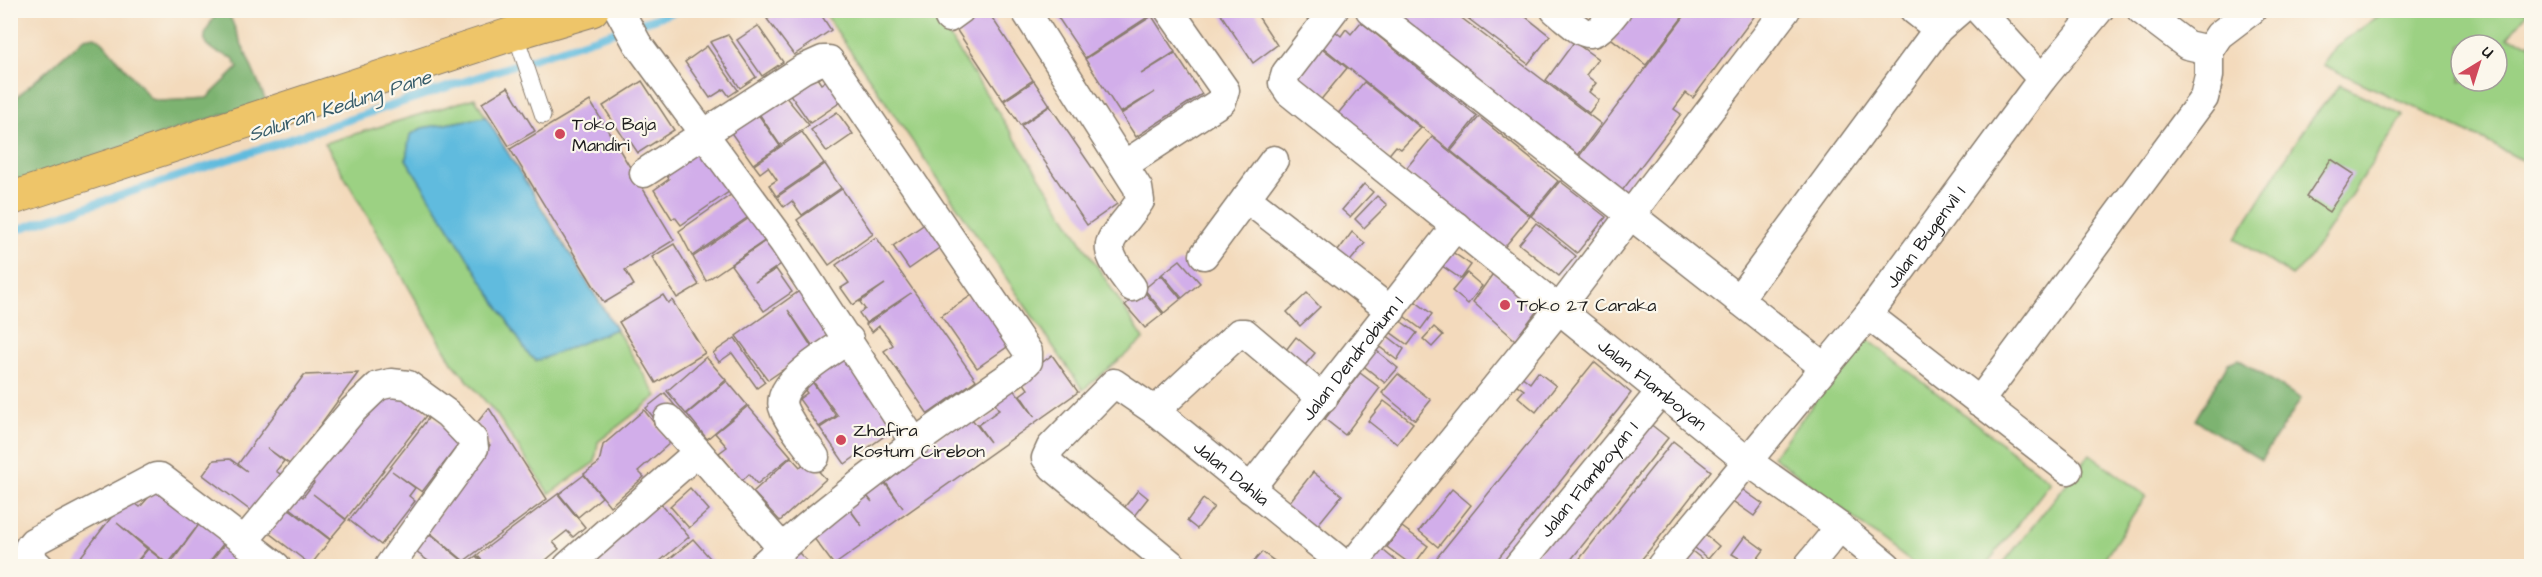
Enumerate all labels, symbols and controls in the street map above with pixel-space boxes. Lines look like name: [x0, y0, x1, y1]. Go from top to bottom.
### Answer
north arrow: [2449, 33, 2509, 93]
text: U: [2477, 41, 2498, 63]
water label: Saluran Kedung Pane: [245, 63, 437, 150]
place label: Toko Baja Mandiri: [572, 112, 656, 158]
marker: Toko Baja Mandiri: [553, 127, 567, 141]
street label: Jalan Bugenvil 1: [1879, 181, 1971, 293]
street label: Jalan Dendrobium 1: [1296, 291, 1409, 426]
place label: Toko 27 Caraka: [1517, 293, 1657, 318]
marker: Toko 27 Caraka: [1498, 298, 1512, 312]
street label: Jalan Flamboyan: [1592, 333, 1712, 436]
street label: Jalan Flamboyan 1: [1534, 416, 1644, 543]
place label: Zhafira Kostum Cirebon: [853, 418, 985, 464]
marker: Zhafira Kostum Cirebon: [834, 433, 848, 447]
street label: Jalan Dahlia: [1188, 435, 1275, 512]

